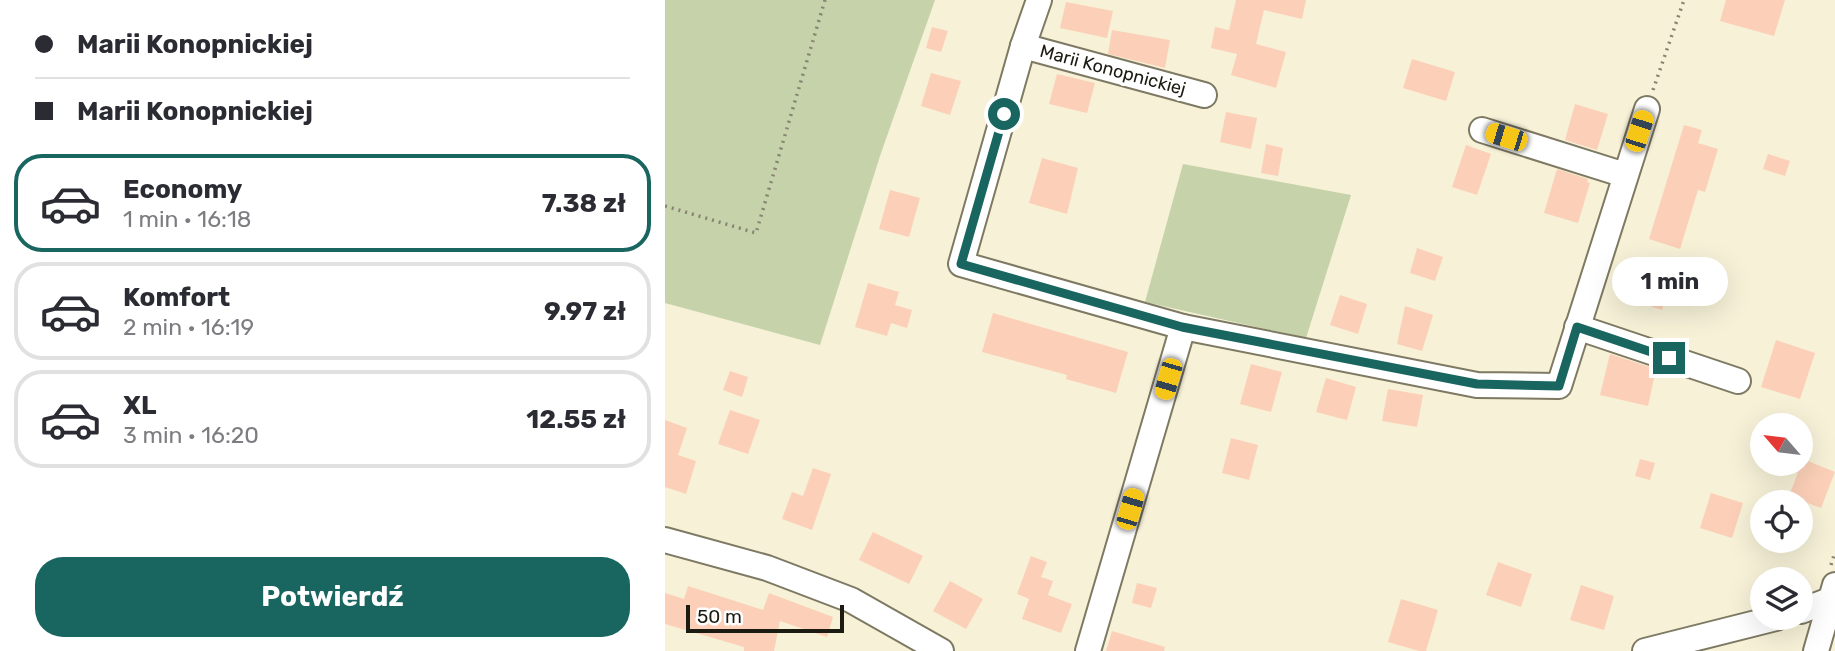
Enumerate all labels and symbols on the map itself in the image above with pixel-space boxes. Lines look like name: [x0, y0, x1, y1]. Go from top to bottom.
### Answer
street label: Marii Konopnickiej: [1038, 40, 1188, 100]
route start: [988, 98, 1020, 130]
car: [1623, 108, 1656, 154]
car: [1483, 121, 1530, 153]
callout: 1 min: [1611, 256, 1727, 306]
route end: [1653, 342, 1685, 374]
car: [1153, 356, 1184, 402]
north arrow: [1750, 413, 1813, 476]
car: [1115, 486, 1146, 532]
scale bar: [686, 602, 843, 634]

